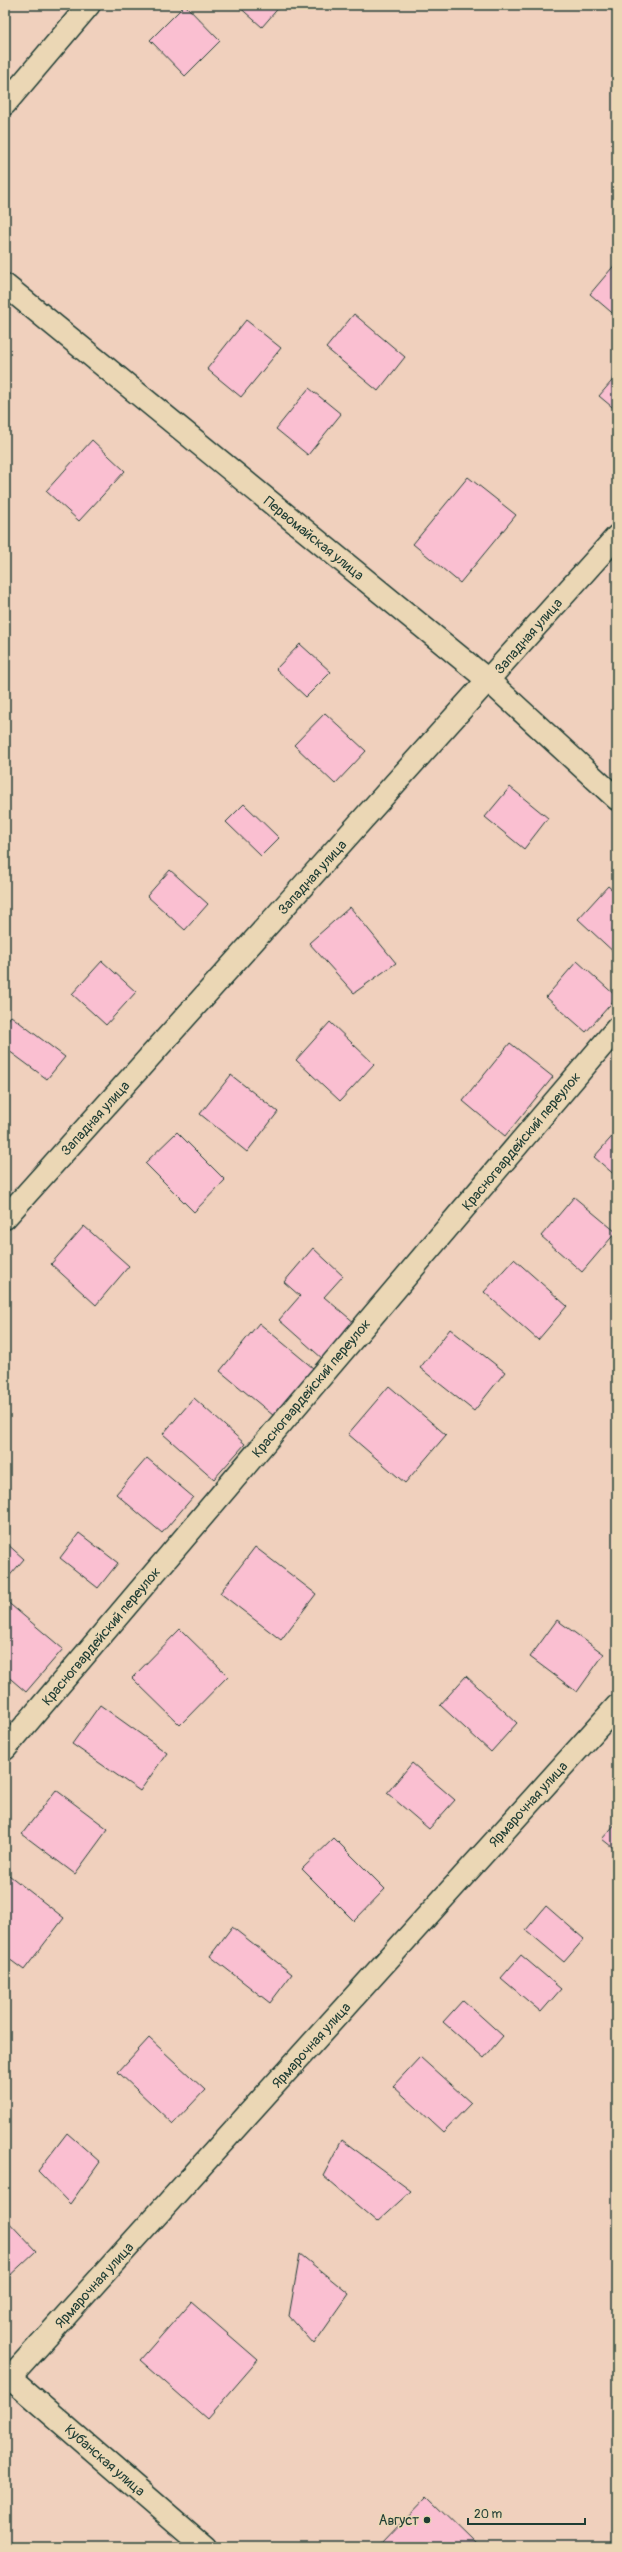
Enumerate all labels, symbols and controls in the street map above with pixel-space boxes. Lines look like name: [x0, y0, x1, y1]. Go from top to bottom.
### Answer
street label: Первомайская улица: [260, 493, 367, 584]
street label: Западная улица: [491, 595, 566, 678]
street label: Западная улица: [274, 836, 350, 918]
street label: Красногвардейский переулок: [458, 1069, 584, 1214]
street label: Западная улица: [57, 1077, 133, 1159]
street label: Красногвардейский переулок: [248, 1316, 374, 1461]
street label: Красногвардейский переулок: [38, 1564, 164, 1709]
street label: Ярмарочная улица: [485, 1758, 571, 1851]
street label: Ярмарочная улица: [268, 1999, 354, 2092]
street label: Ярмарочная улица: [51, 2239, 137, 2332]
street label: Кубанская улица: [61, 2421, 148, 2500]
scale bar: [468, 2500, 585, 2526]
text: 20 m: [474, 2507, 503, 2522]
place label: Август: [378, 2512, 419, 2529]
marker: Август: [422, 2515, 432, 2525]

